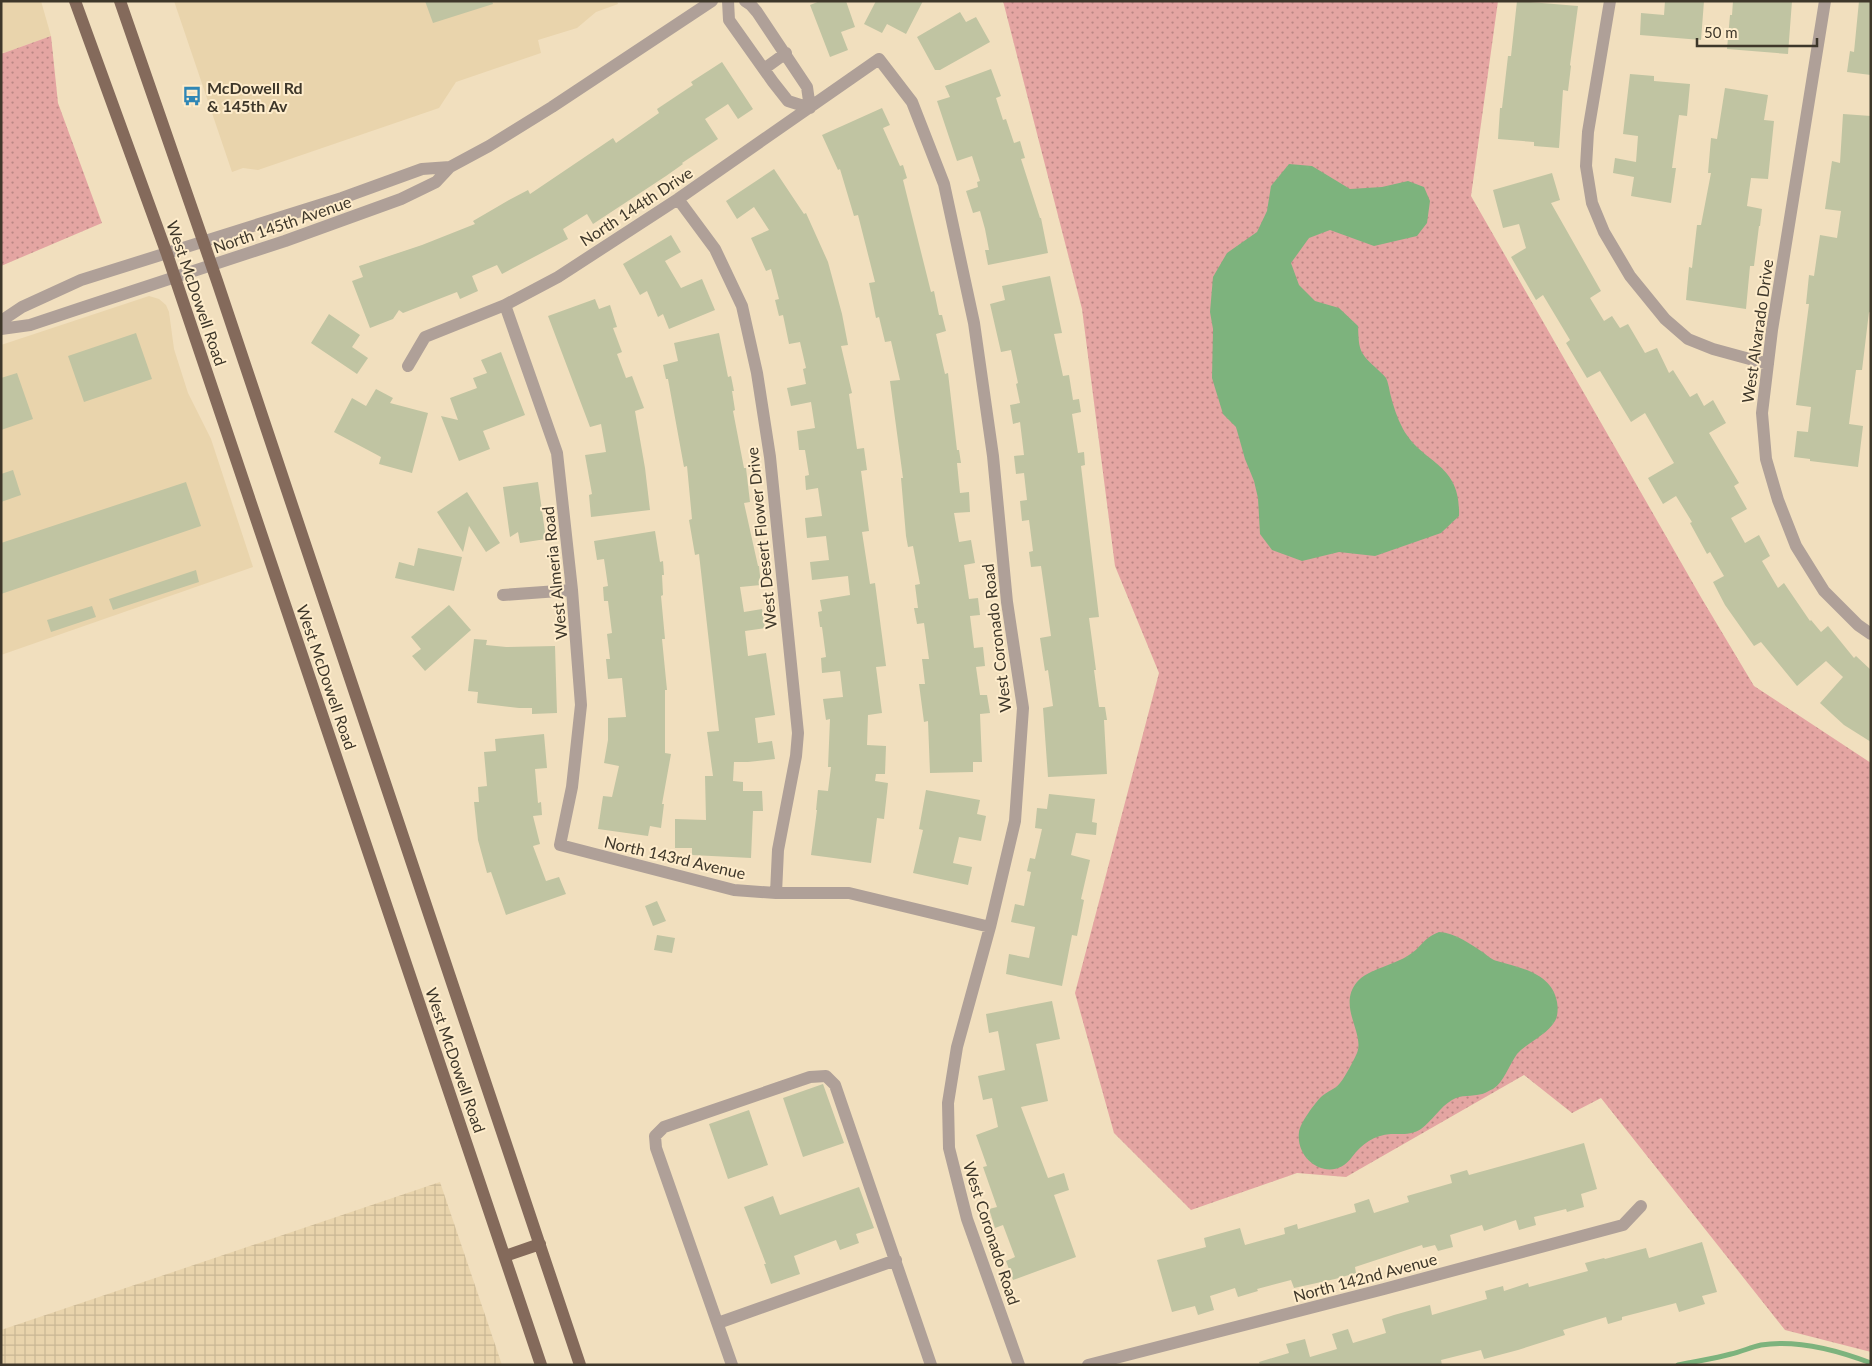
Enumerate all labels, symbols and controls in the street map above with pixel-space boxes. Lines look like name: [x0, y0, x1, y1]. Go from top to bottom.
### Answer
scale bar: [1697, 15, 1817, 47]
text: 50 m: [1704, 23, 1738, 41]
place label: McDowell Rd & 145th Av: [207, 78, 303, 115]
bus stop icon: McDowell Rd & 145th Av: [181, 85, 203, 107]
street label: North 144th Drive: [576, 163, 696, 249]
street label: North 145th Avenue: [211, 191, 353, 257]
street label: West McDowell Road: [163, 218, 231, 368]
street label: West Alvarado Drive: [1738, 258, 1776, 404]
street label: West Desert Flower Drive: [742, 446, 780, 630]
street label: West Almeria Road: [538, 506, 570, 640]
street label: West Coronado Road: [977, 563, 1015, 713]
street label: West McDowell Road: [293, 602, 361, 752]
street label: North 143rd Avenue: [602, 831, 748, 883]
street label: West McDowell Road: [422, 985, 490, 1135]
street label: West Coronado Road: [960, 1159, 1024, 1307]
street label: North 142nd Avenue: [1291, 1249, 1439, 1305]

